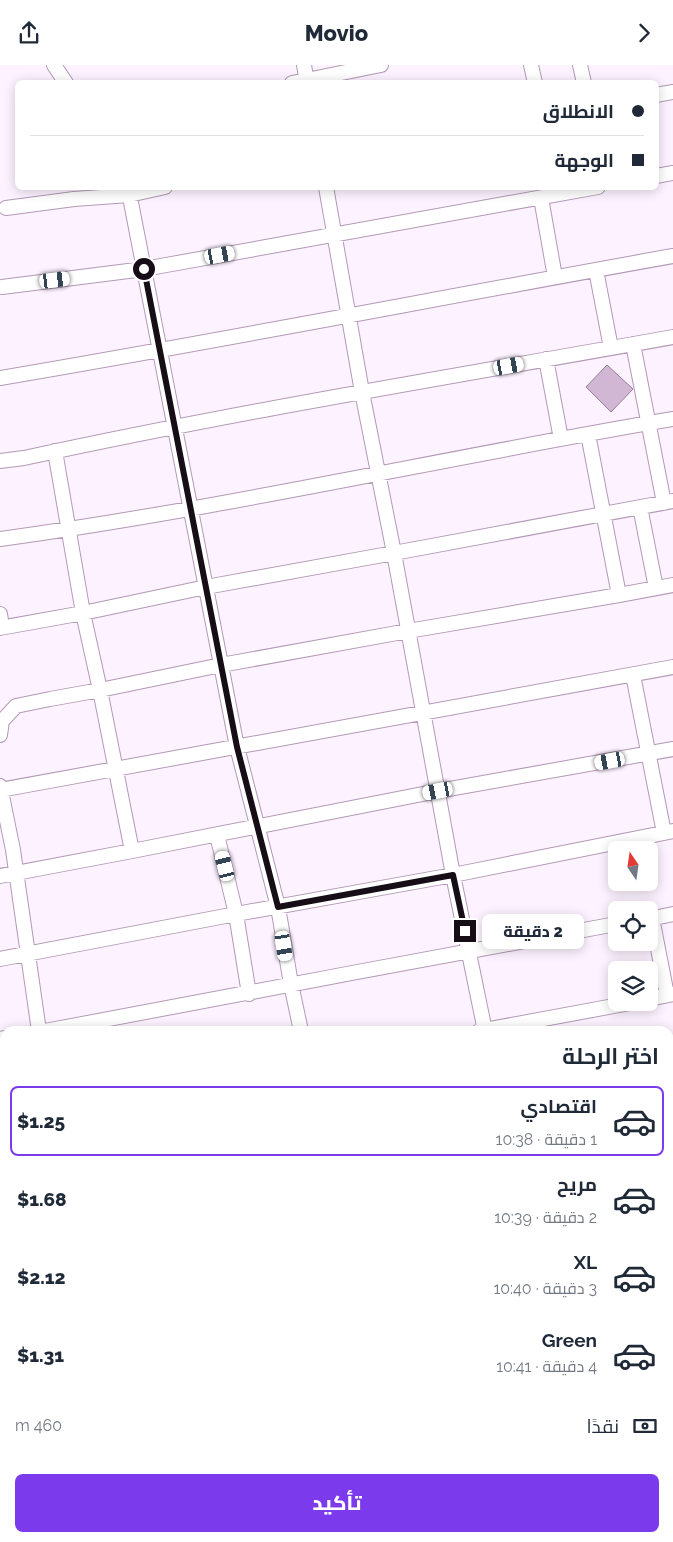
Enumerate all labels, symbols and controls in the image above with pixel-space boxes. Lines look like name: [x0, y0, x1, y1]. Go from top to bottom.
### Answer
icon: share: [15, 19, 43, 47]
icon: forward: [630, 19, 658, 47]
text: Movio: [305, 20, 368, 46]
text: الانطلاق: [543, 100, 614, 122]
text: الوجهة: [554, 149, 614, 171]
car: [203, 245, 236, 265]
route start: [133, 258, 155, 280]
car: [39, 271, 70, 289]
car: [492, 356, 525, 376]
car: [593, 751, 626, 771]
car: [421, 781, 454, 801]
north arrow: [608, 841, 658, 891]
map controls: [608, 841, 658, 1011]
car: [214, 850, 235, 882]
button: locate: [608, 901, 658, 951]
callout: 2 دقيقة: [482, 913, 585, 949]
route end: [454, 920, 476, 942]
text: 2 دقيقة: [503, 922, 563, 941]
car: [274, 930, 293, 962]
button: layers: [608, 961, 658, 1011]
text: اختر الرحلة: [562, 1043, 659, 1069]
text: اقتصادي: [521, 1095, 597, 1117]
icon: car: [612, 1099, 657, 1144]
text: $1.25: [17, 1110, 65, 1132]
text: 1 دقيقة · 10:38: [496, 1130, 597, 1149]
text: مريح: [557, 1173, 597, 1195]
icon: car: [612, 1177, 657, 1222]
text: $1.68: [17, 1188, 67, 1210]
text: 2 دقيقة · 10:39: [494, 1208, 597, 1227]
text: XL: [574, 1251, 597, 1273]
icon: car: [612, 1255, 657, 1300]
text: $2.12: [17, 1266, 66, 1288]
text: 3 دقيقة · 10:40: [493, 1279, 597, 1298]
text: Green: [542, 1329, 597, 1351]
icon: car: [612, 1333, 657, 1378]
text: $1.31: [17, 1344, 64, 1366]
text: 4 دقيقة · 10:41: [496, 1357, 597, 1376]
icon: cash: [631, 1412, 659, 1440]
text: نقدًا: [587, 1415, 619, 1437]
text: 460 m: [15, 1416, 62, 1435]
button: تأكيد: [15, 1474, 659, 1532]

